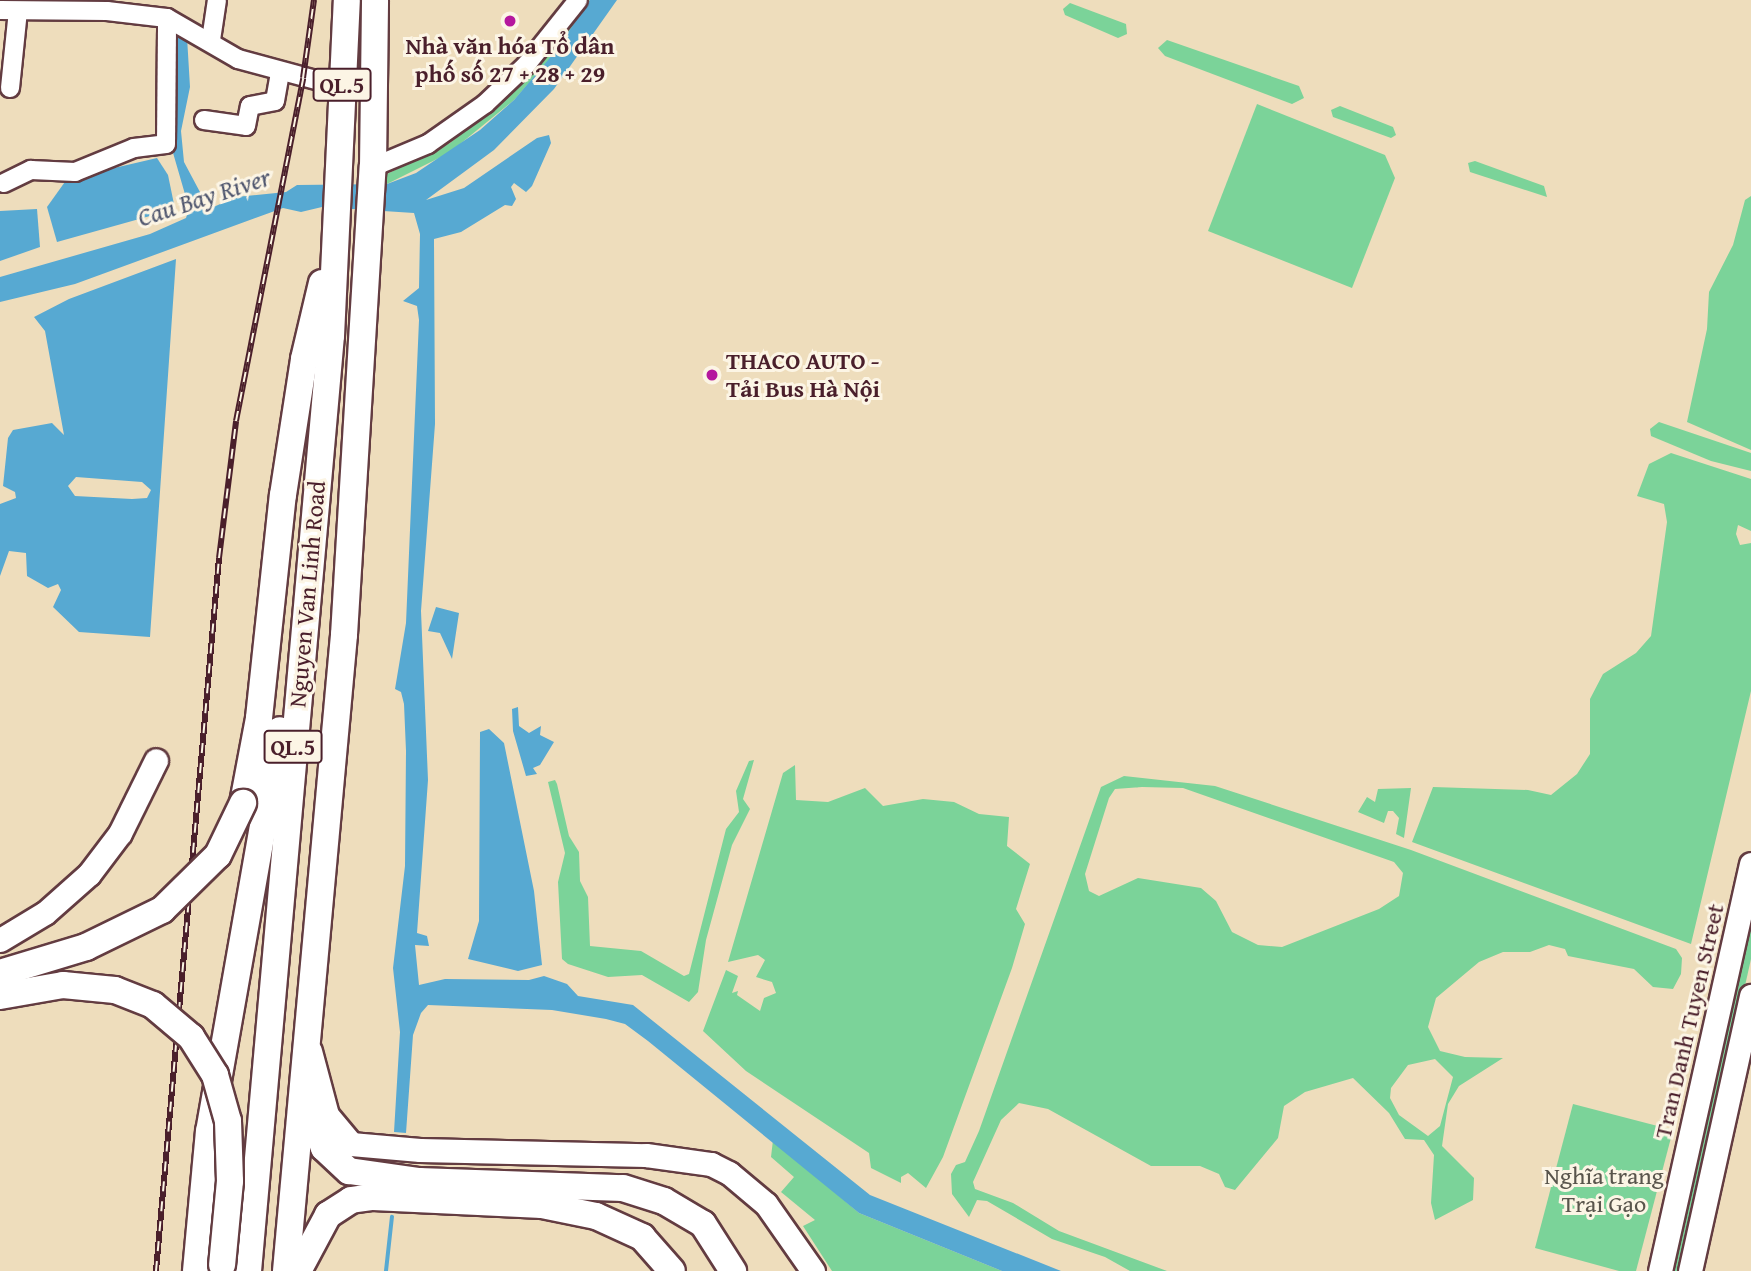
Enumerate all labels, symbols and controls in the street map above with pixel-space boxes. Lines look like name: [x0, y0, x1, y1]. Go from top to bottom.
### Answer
marker: Nhà văn hóa Tổ dân phố số 27 + 28 + 29: [502, 13, 518, 29]
place label: Nhà văn hóa Tổ dân phố số 27 + 28 + 29: [406, 32, 614, 88]
road number: QL.5: [312, 66, 372, 104]
water label: Cau Bay River: [134, 161, 274, 233]
place label: THACO AUTO - Tải Bus Hà Nội: [726, 347, 880, 403]
marker: THACO AUTO - Tải Bus Hà Nội: [704, 367, 720, 383]
street label: Nguyen Van Linh Road: [283, 479, 331, 709]
road number: QL.5: [263, 727, 323, 766]
street label: Tran Danh Tuyen Street: [1648, 901, 1730, 1141]
park label: Nghĩa trang Trại Gạo: [1544, 1162, 1664, 1218]

